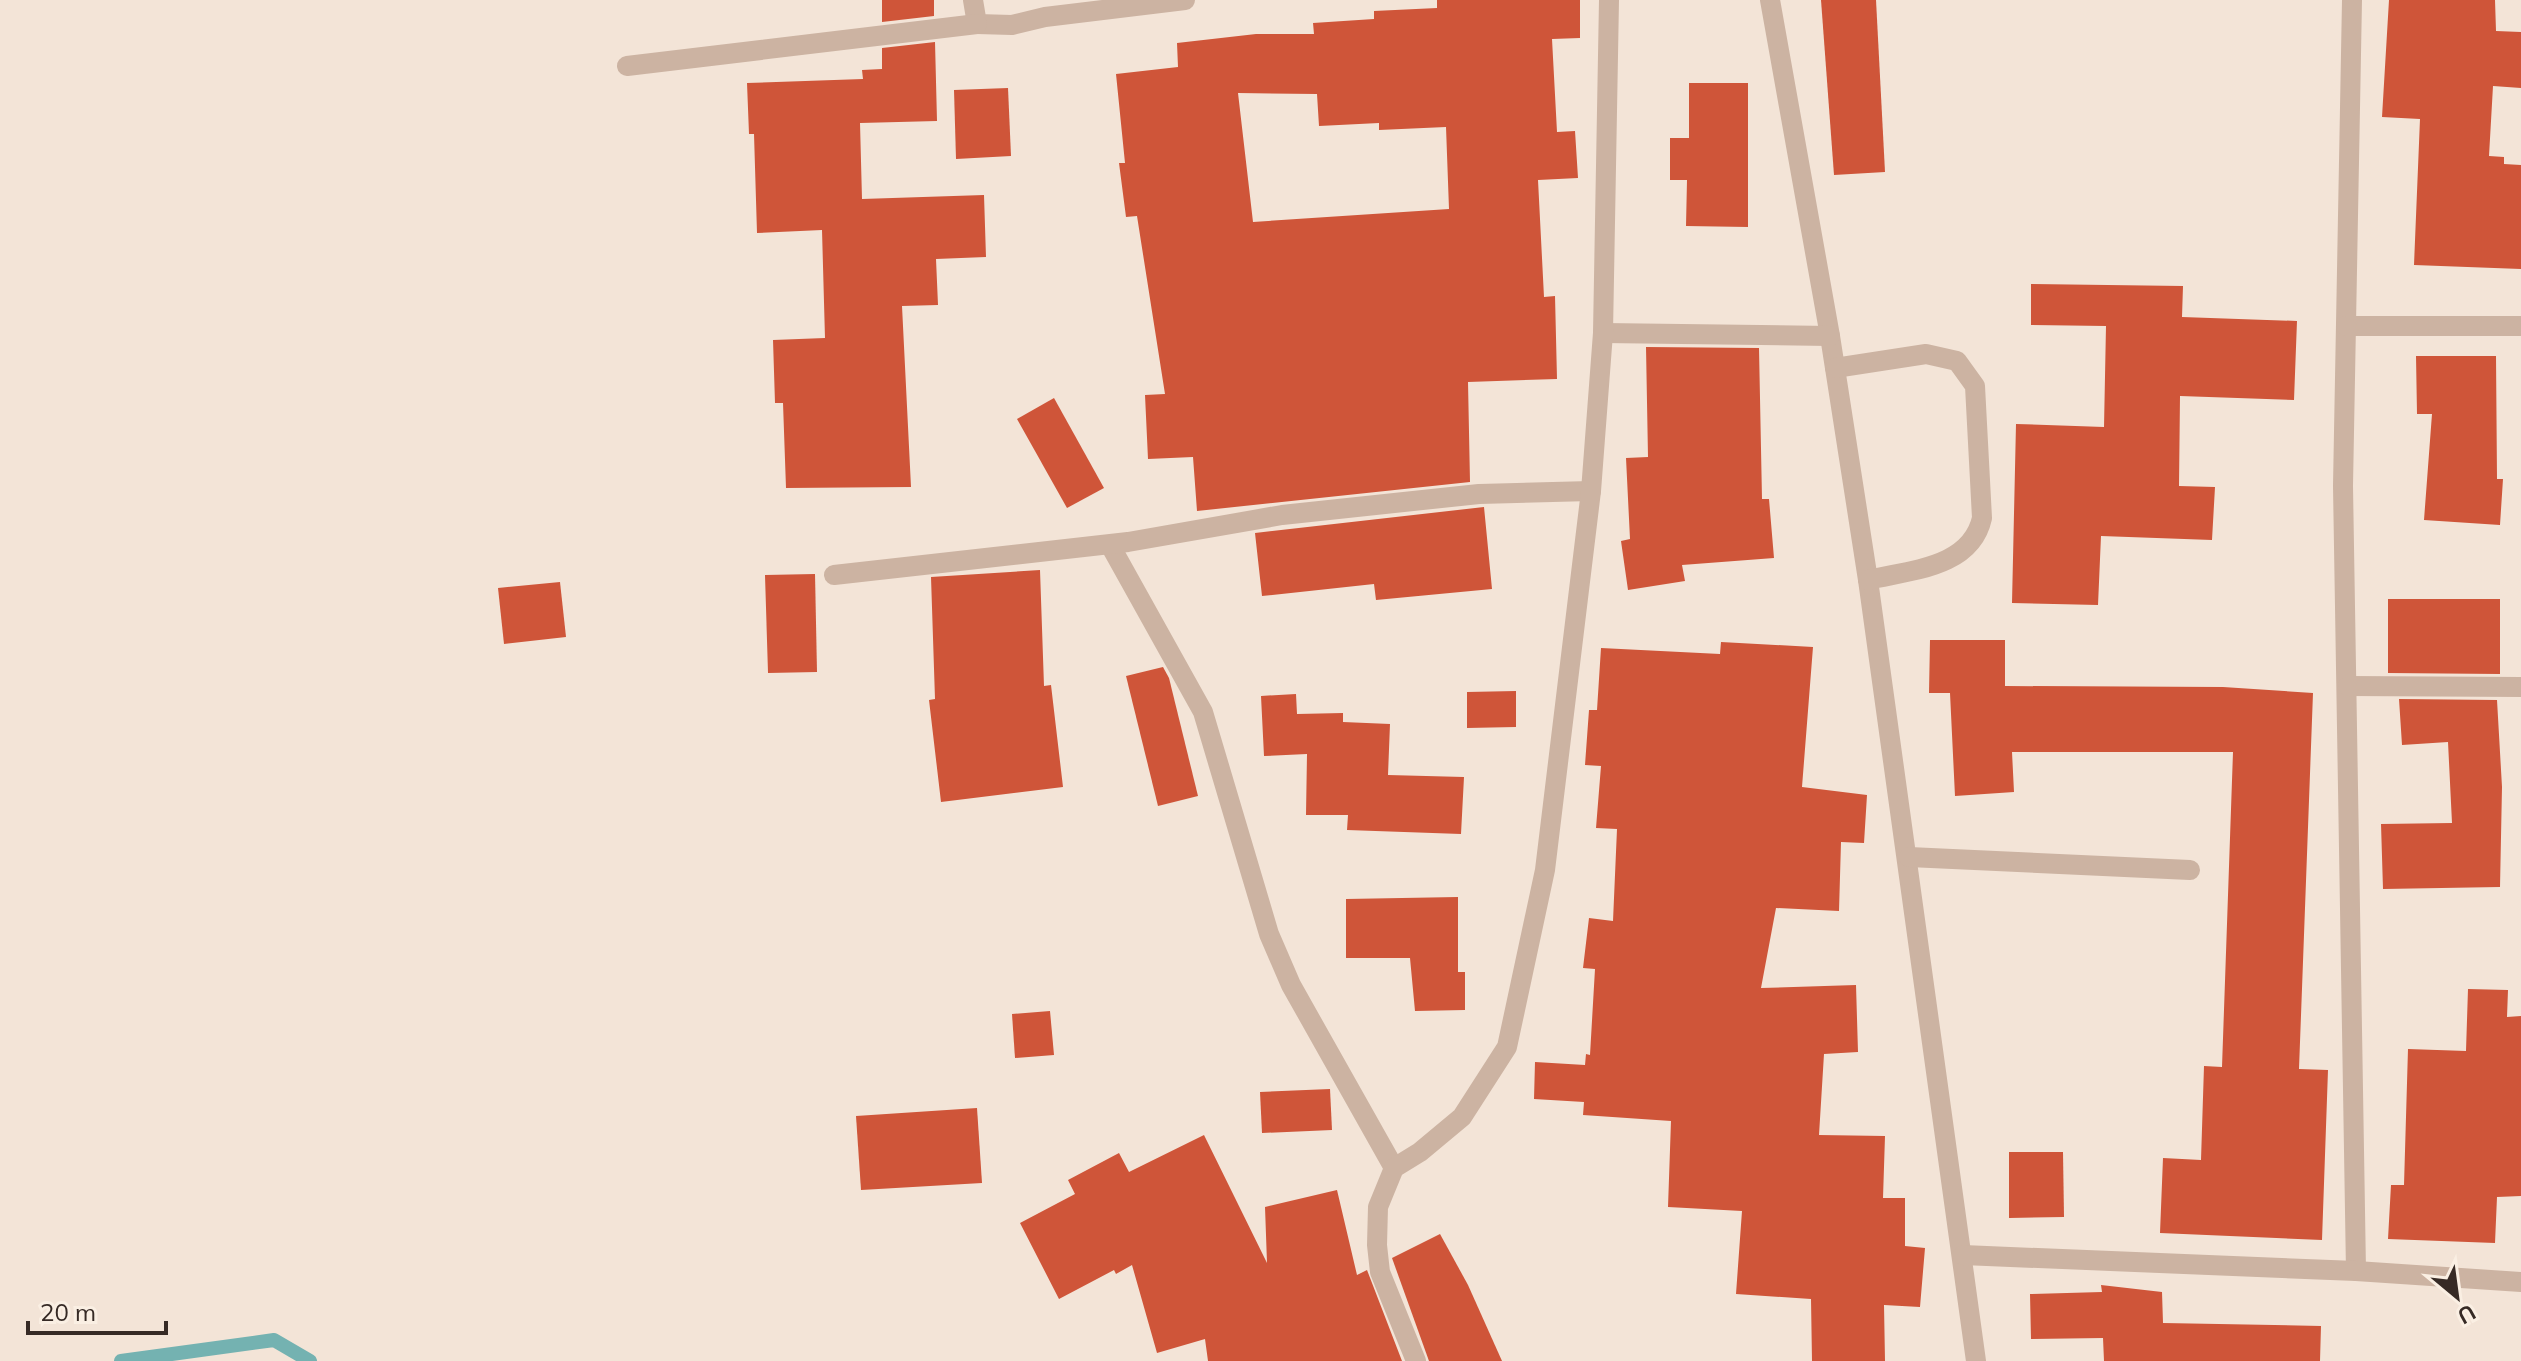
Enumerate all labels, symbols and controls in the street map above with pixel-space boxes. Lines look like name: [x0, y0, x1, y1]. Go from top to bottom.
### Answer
north arrow: [2417, 1257, 2497, 1337]
scale bar: [28, 1285, 166, 1335]
text: 20 m: [40, 1297, 96, 1327]
text: U: [2453, 1298, 2481, 1331]

